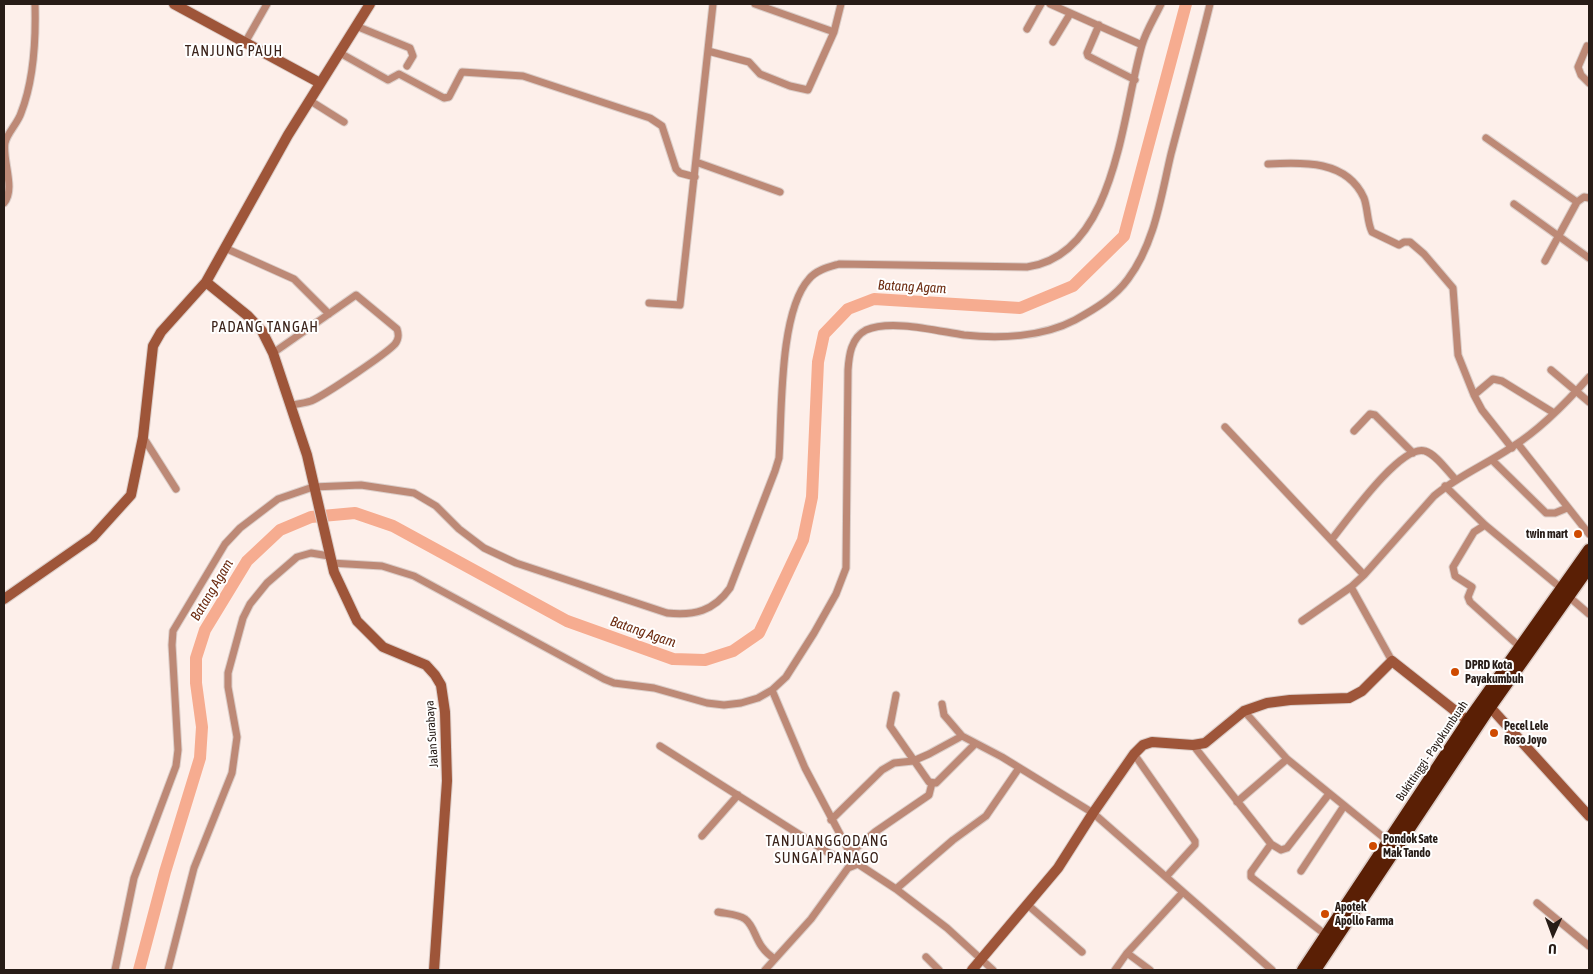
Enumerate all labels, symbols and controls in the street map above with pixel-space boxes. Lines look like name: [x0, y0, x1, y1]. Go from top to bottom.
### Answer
district label: TANJUNG PAUH: [183, 42, 285, 60]
water label: Batang Agam: [877, 277, 947, 297]
district label: PADANG TANGAH: [209, 318, 321, 336]
place label: twin mart: [1526, 527, 1568, 541]
marker: twin mart: [1572, 528, 1584, 540]
water label: Batang Agam: [187, 556, 237, 624]
water label: Batang Agam: [608, 613, 678, 651]
place label: DPRD Kota Payakumbuh: [1465, 658, 1524, 686]
marker: DPRD Kota Payakumbuh: [1449, 666, 1461, 678]
street label: Bukittinggi - Payokumbuah: [1393, 698, 1471, 804]
street label: Jalan Surabaya: [422, 700, 442, 768]
place label: Pecel Lele Roso Joyo: [1504, 719, 1548, 747]
marker: Pecel Lele Roso Joyo: [1488, 727, 1500, 739]
district label: TANJUANGGODANG SUNGAI PANAGO: [764, 832, 890, 867]
place label: Pondok Sate Mak Tando: [1383, 832, 1438, 860]
marker: Pondok Sate Mak Tando: [1367, 840, 1379, 852]
place label: Apotek Apollo Farma: [1335, 900, 1394, 928]
marker: Apotek Apollo Farma: [1319, 908, 1331, 920]
north arrow: [1528, 909, 1578, 959]
text: U: [1548, 941, 1557, 957]

